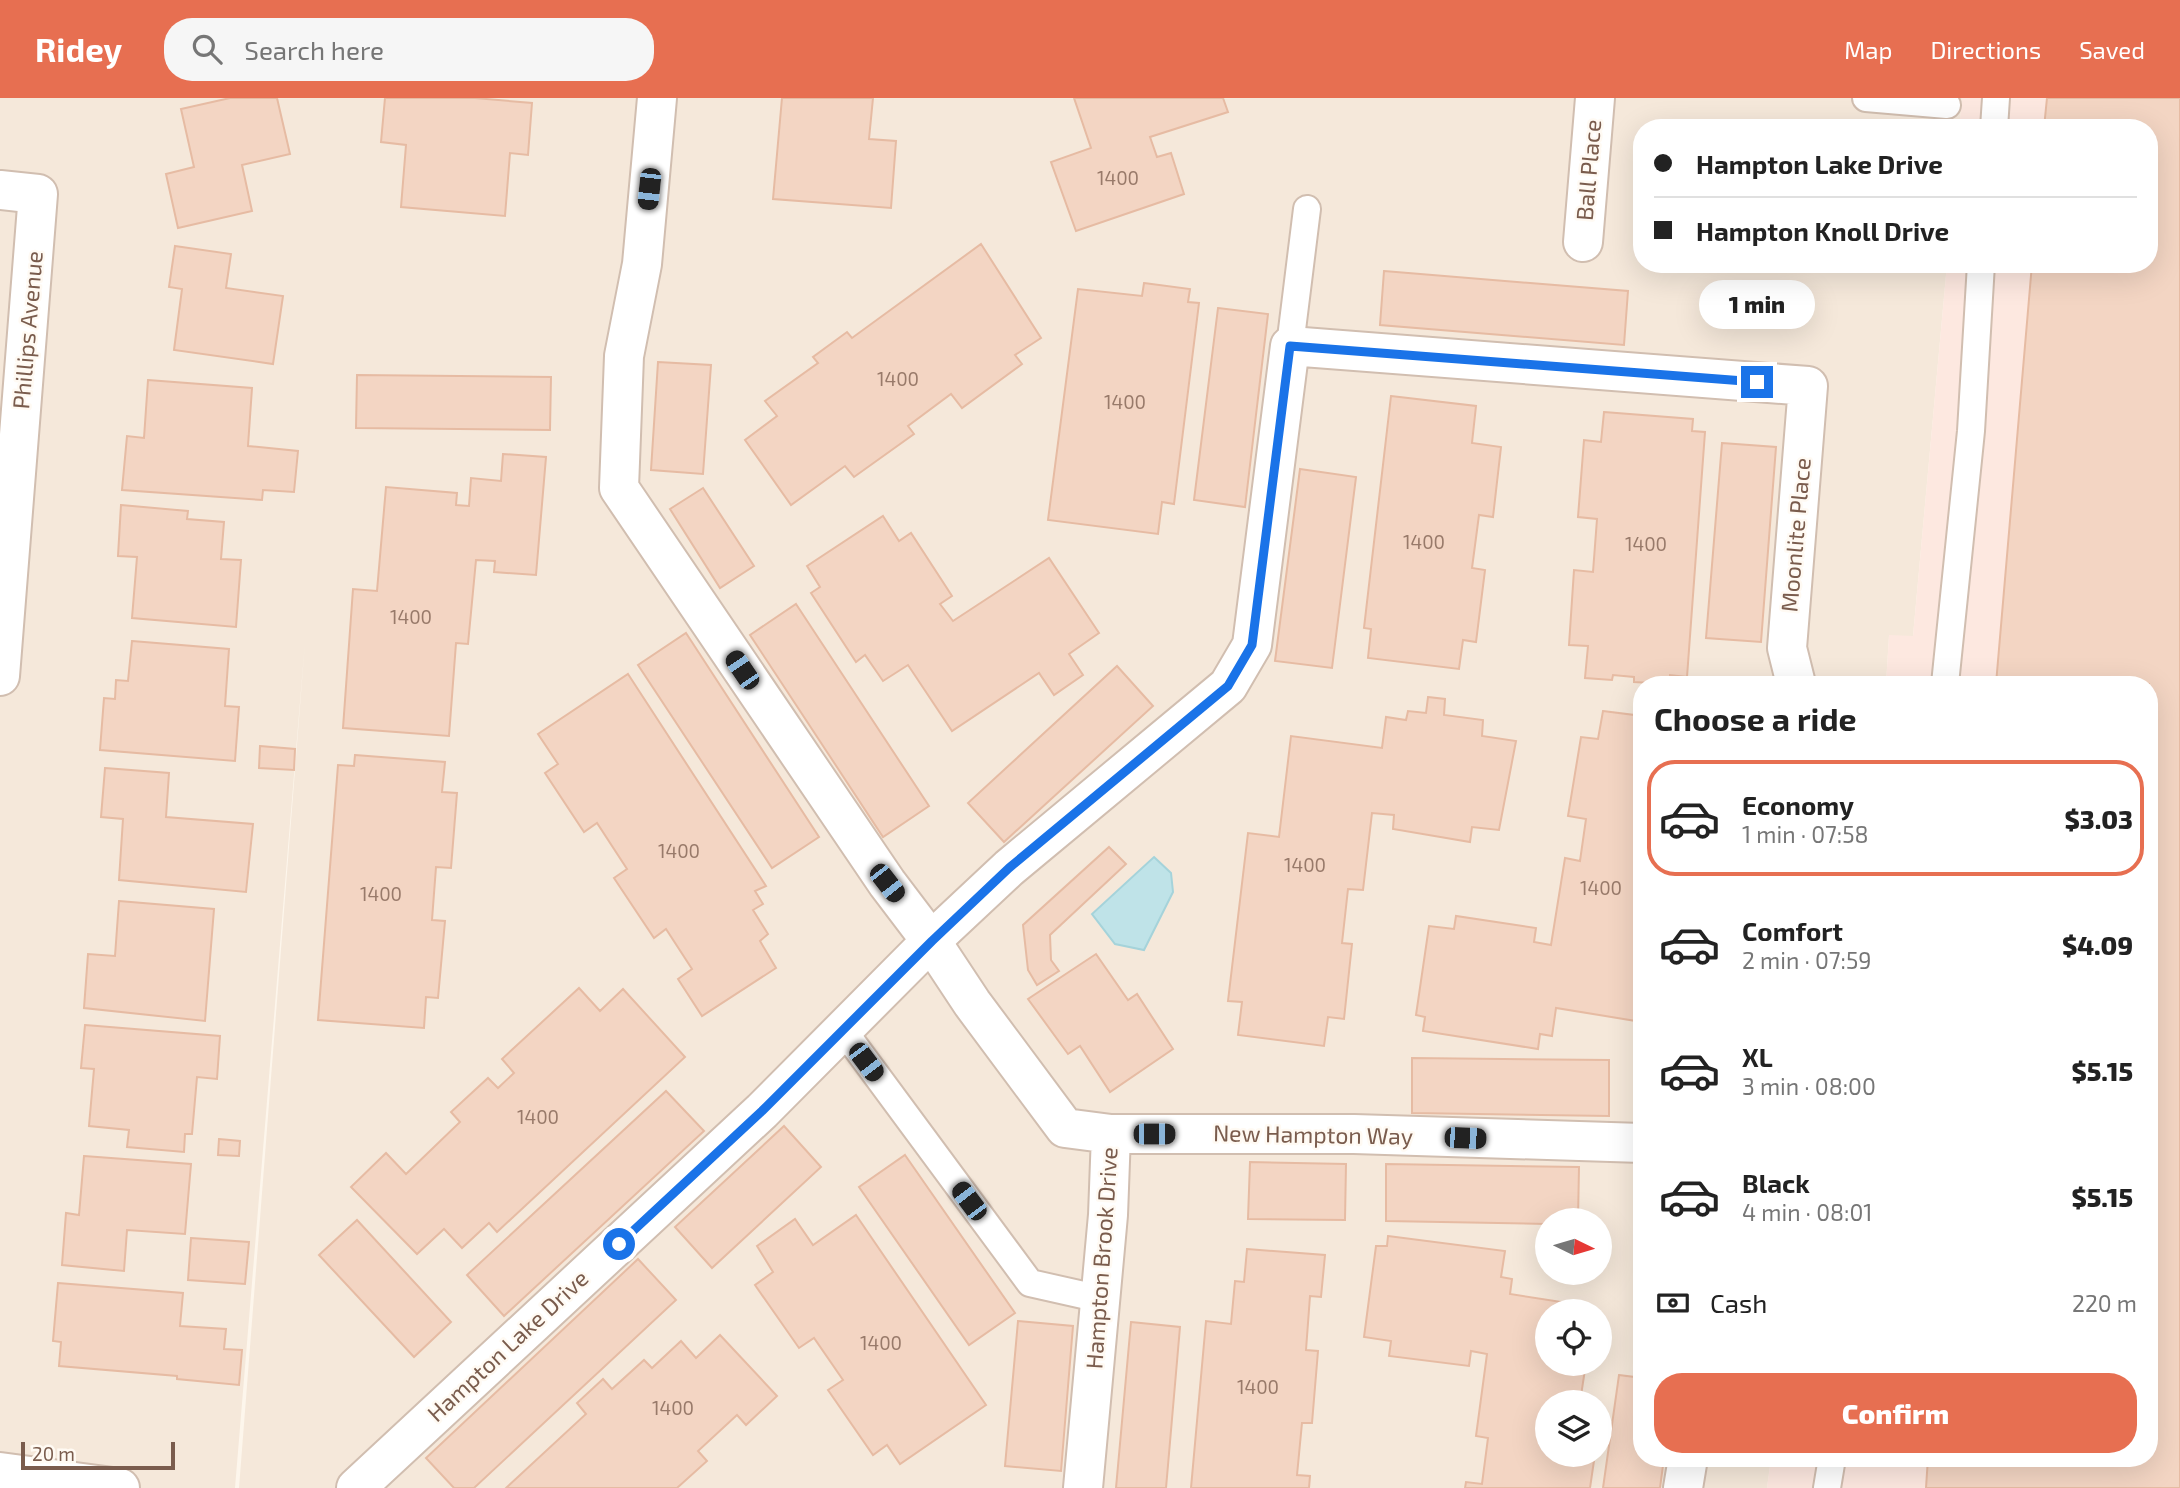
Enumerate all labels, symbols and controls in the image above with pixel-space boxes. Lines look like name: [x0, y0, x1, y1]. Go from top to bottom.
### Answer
search box: [164, 18, 654, 81]
text: Ridey: [35, 29, 122, 69]
icon: search: [188, 30, 226, 68]
text: Search here: [244, 34, 384, 65]
text: Map: [1844, 35, 1892, 64]
text: Directions: [1930, 35, 2041, 64]
text: Saved: [2079, 35, 2145, 64]
street label: Ball Place: [1570, 118, 1606, 222]
text: Hampton Lake Drive: [1696, 148, 1943, 179]
house number: 1400: [1097, 166, 1139, 189]
car: [637, 167, 662, 211]
text: Hampton Knoll Drive: [1696, 215, 1949, 246]
street label: Phillips Avenue: [6, 250, 48, 410]
callout: 1 min: [1699, 280, 1815, 330]
text: 1 min: [1729, 290, 1785, 318]
route end: [1741, 366, 1773, 398]
house number: 1400: [877, 367, 919, 390]
house number: 1400: [1104, 390, 1146, 413]
street label: Moonlite Place: [1774, 457, 1816, 613]
house number: 1400: [1403, 530, 1445, 553]
house number: 1400: [1625, 532, 1667, 555]
house number: 1400: [390, 605, 432, 628]
car: [722, 647, 763, 693]
text: Choose a ride: [1654, 699, 1857, 737]
icon: car: [1658, 787, 1721, 850]
text: Economy: [1742, 789, 1854, 820]
text: $3.03: [2065, 803, 2133, 834]
text: 1 min · 07:58: [1742, 820, 1869, 848]
house number: 1400: [658, 839, 700, 862]
house number: 1400: [1284, 853, 1326, 876]
car: [866, 860, 909, 906]
house number: 1400: [1580, 876, 1622, 899]
house number: 1400: [360, 882, 402, 905]
icon: car: [1658, 913, 1721, 976]
text: Comfort: [1742, 915, 1843, 946]
text: $4.09: [2062, 929, 2133, 960]
text: 2 min · 07:59: [1742, 946, 1872, 974]
car: [845, 1039, 888, 1085]
icon: car: [1658, 1039, 1721, 1102]
text: XL: [1742, 1041, 1773, 1072]
text: $5.15: [2071, 1055, 2133, 1086]
text: 3 min · 08:00: [1742, 1072, 1876, 1100]
house number: 1400: [517, 1105, 559, 1128]
street label: New Hampton Way: [1213, 1118, 1413, 1150]
car: [1134, 1124, 1176, 1145]
car: [1444, 1127, 1487, 1149]
street label: Hampton Brook Drive: [1079, 1146, 1123, 1370]
icon: car: [1658, 1165, 1721, 1228]
text: Black: [1742, 1167, 1810, 1198]
car: [948, 1178, 991, 1224]
text: $5.15: [2071, 1181, 2133, 1212]
text: 4 min · 08:01: [1742, 1198, 1872, 1226]
north arrow: [1535, 1208, 1612, 1284]
map controls: [1535, 1208, 1612, 1467]
route start: [603, 1228, 635, 1260]
street label: Hampton Lake Drive: [421, 1264, 594, 1427]
icon: cash: [1654, 1284, 1692, 1322]
text: Cash: [1710, 1287, 1767, 1318]
text: 220 m: [2072, 1289, 2137, 1317]
button: locate: [1535, 1299, 1612, 1376]
house number: 1400: [860, 1331, 902, 1354]
button: Confirm: [1654, 1373, 2137, 1453]
house number: 1400: [1237, 1375, 1279, 1398]
button: layers: [1535, 1390, 1612, 1467]
house number: 1400: [652, 1396, 694, 1419]
scale bar: [21, 1439, 175, 1471]
text: 20 m: [32, 1442, 75, 1465]

